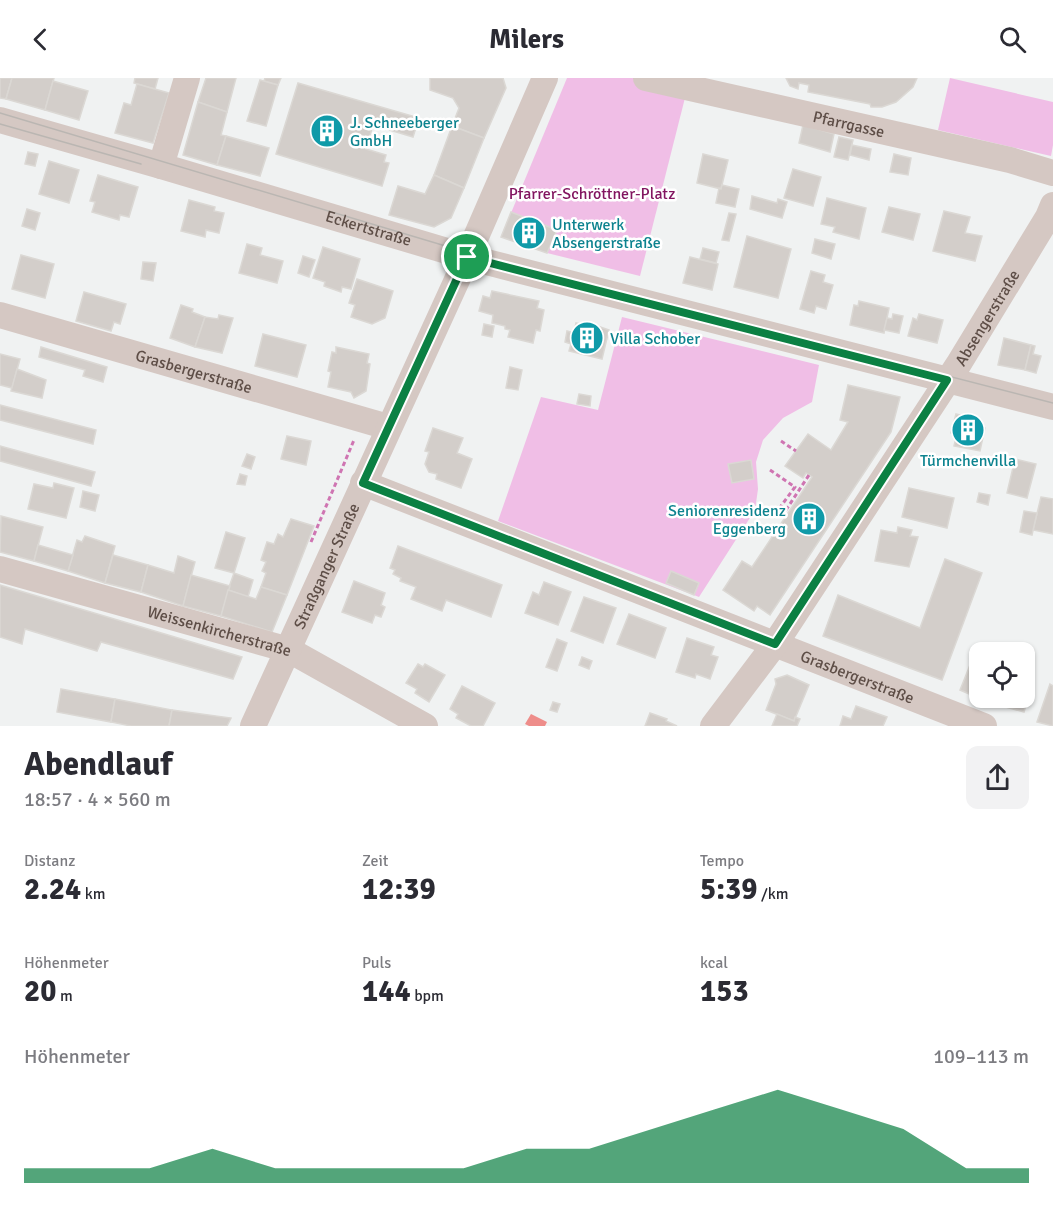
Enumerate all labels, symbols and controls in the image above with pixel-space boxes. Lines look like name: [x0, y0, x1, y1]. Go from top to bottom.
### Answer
icon: back: [24, 23, 57, 56]
text: Milers: [489, 23, 564, 56]
icon: search: [996, 23, 1029, 56]
street label: Pfarrgasse: [811, 107, 886, 142]
building icon: J. Schneeberger GmbH: [309, 113, 345, 149]
place label: J. Schneeberger GmbH: [350, 113, 459, 151]
park label: Pfarrer-Schröttner-Platz: [509, 184, 675, 204]
street label: Eckertstraße: [323, 206, 414, 251]
building icon: Unterwerk Absengerstraße: [511, 215, 547, 251]
place label: Unterwerk Absengerstraße: [552, 215, 661, 253]
pin: [441, 231, 492, 282]
icon: arrive: [450, 240, 483, 273]
street label: Absengerstraße: [951, 266, 1025, 370]
building icon: Villa Schober: [569, 320, 605, 356]
place label: Villa Schober: [610, 329, 700, 349]
street label: Grasbergerstraße: [133, 346, 254, 398]
building icon: Türmchenvilla: [950, 412, 986, 448]
place label: Türmchenvilla: [920, 451, 1016, 471]
street label: Straßganger Straße: [290, 500, 365, 632]
place label: Seniorenresidenz Eggenberg: [668, 501, 786, 539]
building icon: Seniorenresidenz Eggenberg: [791, 501, 827, 537]
street label: Weissenkircherstraße: [145, 602, 294, 661]
map controls: [969, 642, 1035, 708]
button: locate: [969, 642, 1035, 708]
street label: Grasbergerstraße: [797, 646, 917, 709]
text: Abendlauf: [24, 744, 172, 785]
button: share: [966, 746, 1029, 809]
text: 18:57 · 4 × 560 m: [24, 787, 171, 812]
text: Distanz: [24, 851, 75, 871]
text: Zeit: [362, 851, 388, 871]
text: Tempo: [700, 851, 744, 871]
text: 2.24: [24, 871, 81, 908]
text: 12:39: [362, 871, 436, 908]
text: 5:39: [700, 871, 757, 908]
text: km: [81, 884, 106, 904]
text: /km: [757, 884, 789, 904]
text: Höhenmeter: [24, 953, 109, 973]
text: Puls: [362, 953, 391, 973]
text: kcal: [700, 953, 728, 973]
text: 20: [24, 973, 56, 1010]
text: 144: [362, 973, 411, 1010]
text: 153: [700, 973, 749, 1010]
text: m: [56, 986, 73, 1006]
text: bpm: [411, 986, 444, 1006]
text: Höhenmeter: [24, 1044, 130, 1069]
text: 109–113 m: [933, 1044, 1029, 1069]

